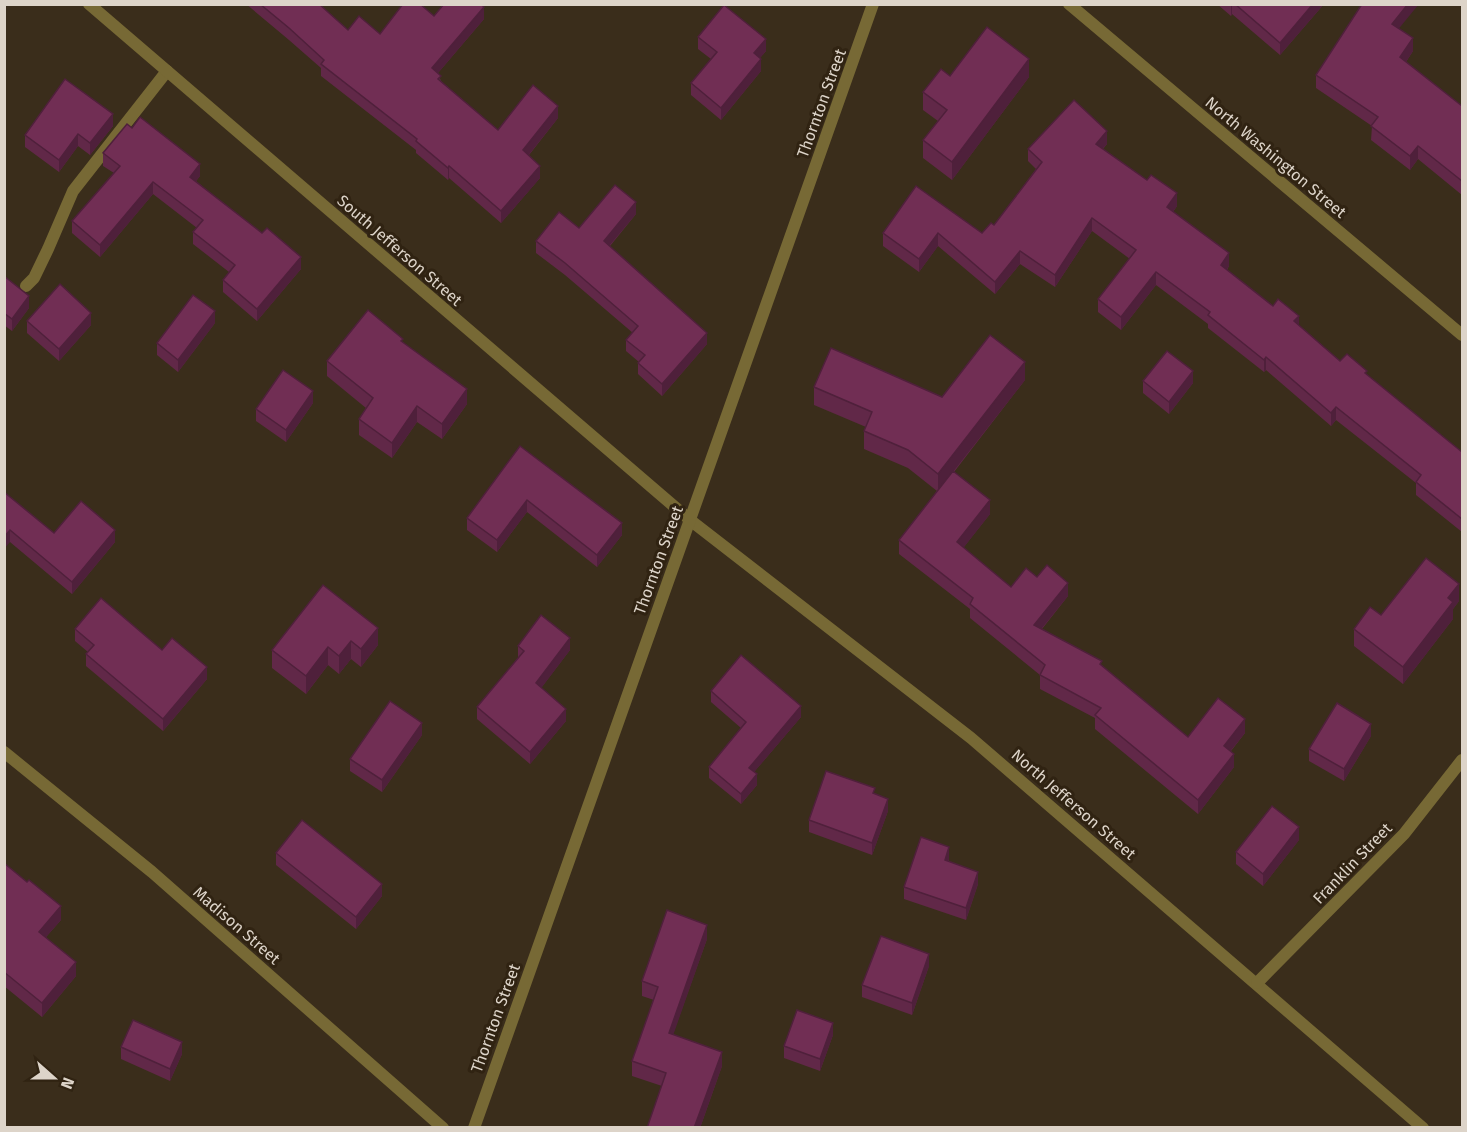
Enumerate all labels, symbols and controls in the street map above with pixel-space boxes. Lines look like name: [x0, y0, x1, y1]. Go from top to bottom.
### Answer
street label: Thornton Street: [793, 46, 850, 160]
street label: North Washington Street: [1201, 93, 1350, 222]
street label: South Jefferson Street: [333, 191, 466, 310]
street label: Thornton Street: [630, 503, 687, 617]
street label: North Jefferson Street: [1008, 745, 1140, 864]
street label: Franklin Street: [1309, 819, 1396, 908]
street label: Madison Street: [189, 882, 284, 968]
street label: Thornton Street: [467, 961, 524, 1075]
north arrow: [24, 1048, 84, 1108]
text: N: [57, 1075, 78, 1092]

